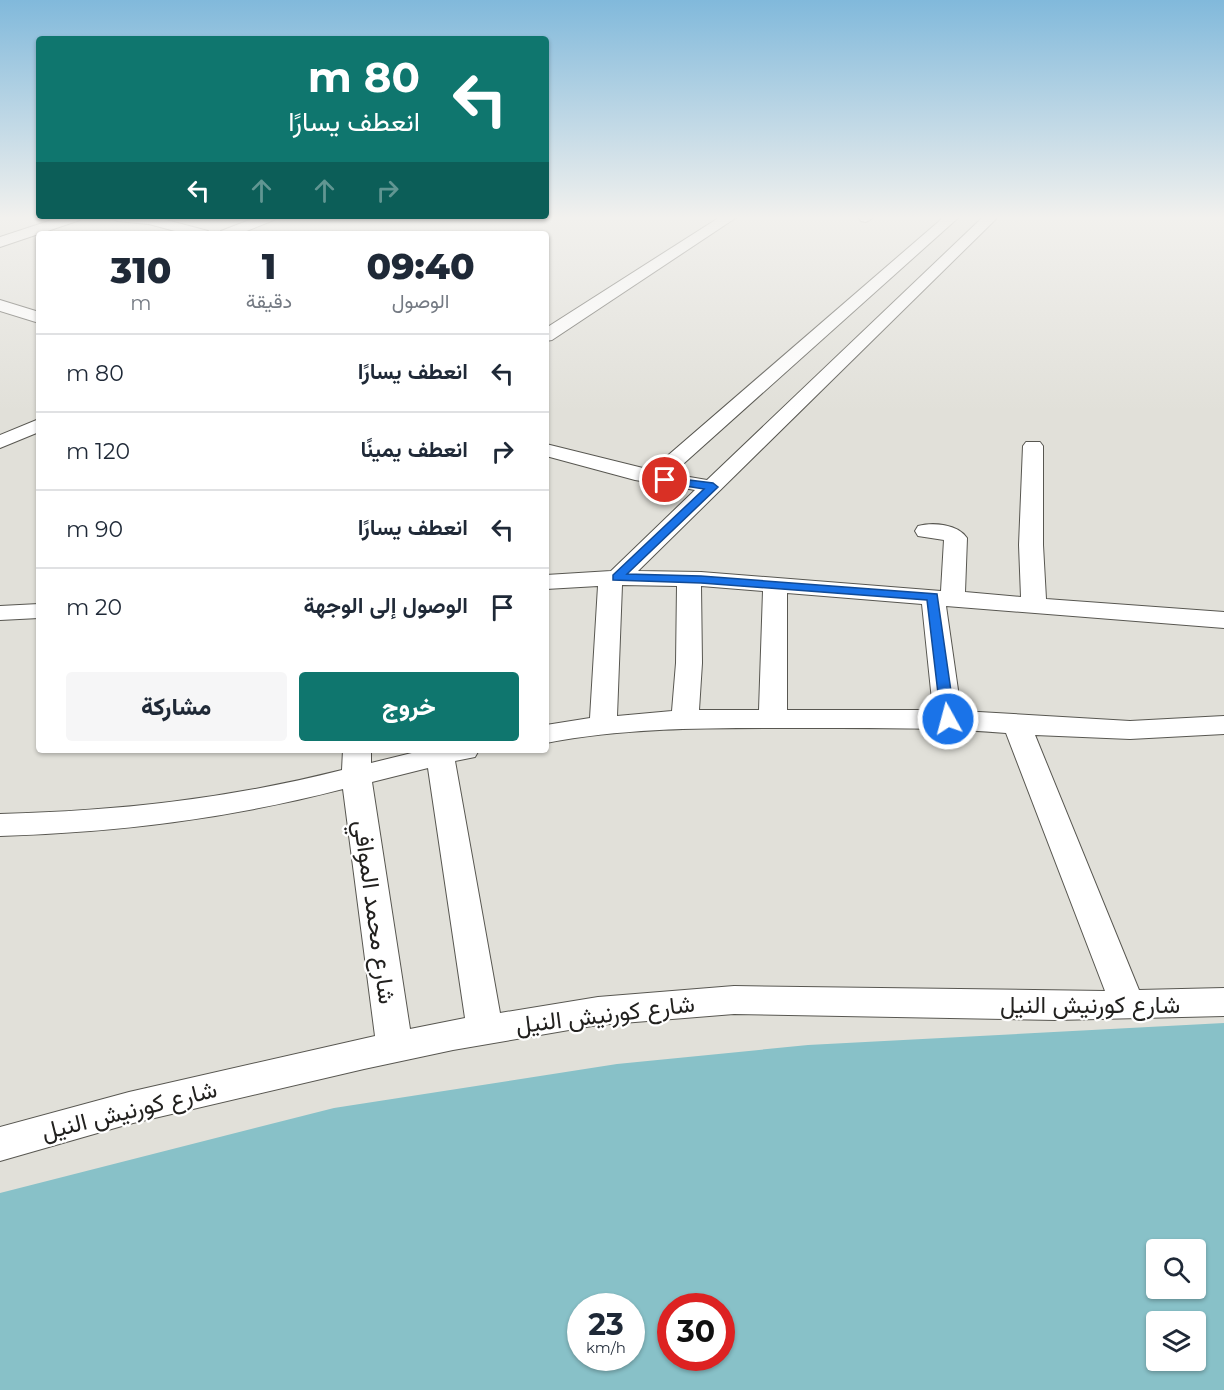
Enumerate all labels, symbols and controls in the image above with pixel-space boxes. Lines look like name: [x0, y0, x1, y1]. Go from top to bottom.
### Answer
text: 80 m: [308, 51, 420, 103]
icon: left: [441, 60, 519, 138]
text: انعطف يسارًا: [288, 105, 420, 138]
icon: left: [182, 174, 215, 207]
icon: ahead: [245, 174, 278, 207]
icon: ahead: [308, 174, 341, 207]
icon: right: [371, 174, 404, 207]
text: 1: [262, 244, 276, 288]
text: 09:40: [367, 244, 475, 288]
text: 310: [110, 248, 171, 292]
text: دقيقة: [246, 289, 292, 313]
text: الوصول: [392, 289, 449, 313]
text: m: [130, 291, 152, 315]
icon: left: [486, 357, 519, 390]
text: انعطف يسارًا: [358, 358, 468, 385]
text: 80 m: [66, 360, 124, 387]
icon: right: [486, 435, 519, 468]
text: انعطف يمينًا: [360, 436, 468, 463]
text: 120 m: [66, 438, 130, 465]
pin: [639, 454, 690, 505]
icon: arrive: [648, 463, 681, 496]
icon: left: [486, 513, 519, 546]
text: انعطف يسارًا: [358, 514, 468, 541]
text: 90 m: [66, 516, 123, 543]
icon: arrive: [486, 591, 519, 624]
text: الوصول إلى الوجهة: [303, 592, 468, 619]
text: 20 m: [66, 594, 122, 621]
button: مشاركة: [66, 672, 287, 741]
button: خروج: [299, 672, 519, 741]
position arrow: [916, 687, 980, 751]
street label: شارع محمد الموافي: [343, 818, 402, 1007]
street label: شارع كورنيش النيل: [514, 989, 696, 1041]
street label: شارع كورنيش النيل: [1000, 990, 1180, 1021]
street label: شارع كورنيش النيل: [38, 1074, 220, 1148]
map controls: [1146, 1239, 1206, 1371]
button: search: [1146, 1239, 1206, 1299]
speed limit sign: 30: [657, 1293, 735, 1371]
text: 23: [588, 1306, 624, 1343]
button: layers: [1146, 1311, 1206, 1371]
text: km/h: [586, 1338, 626, 1357]

